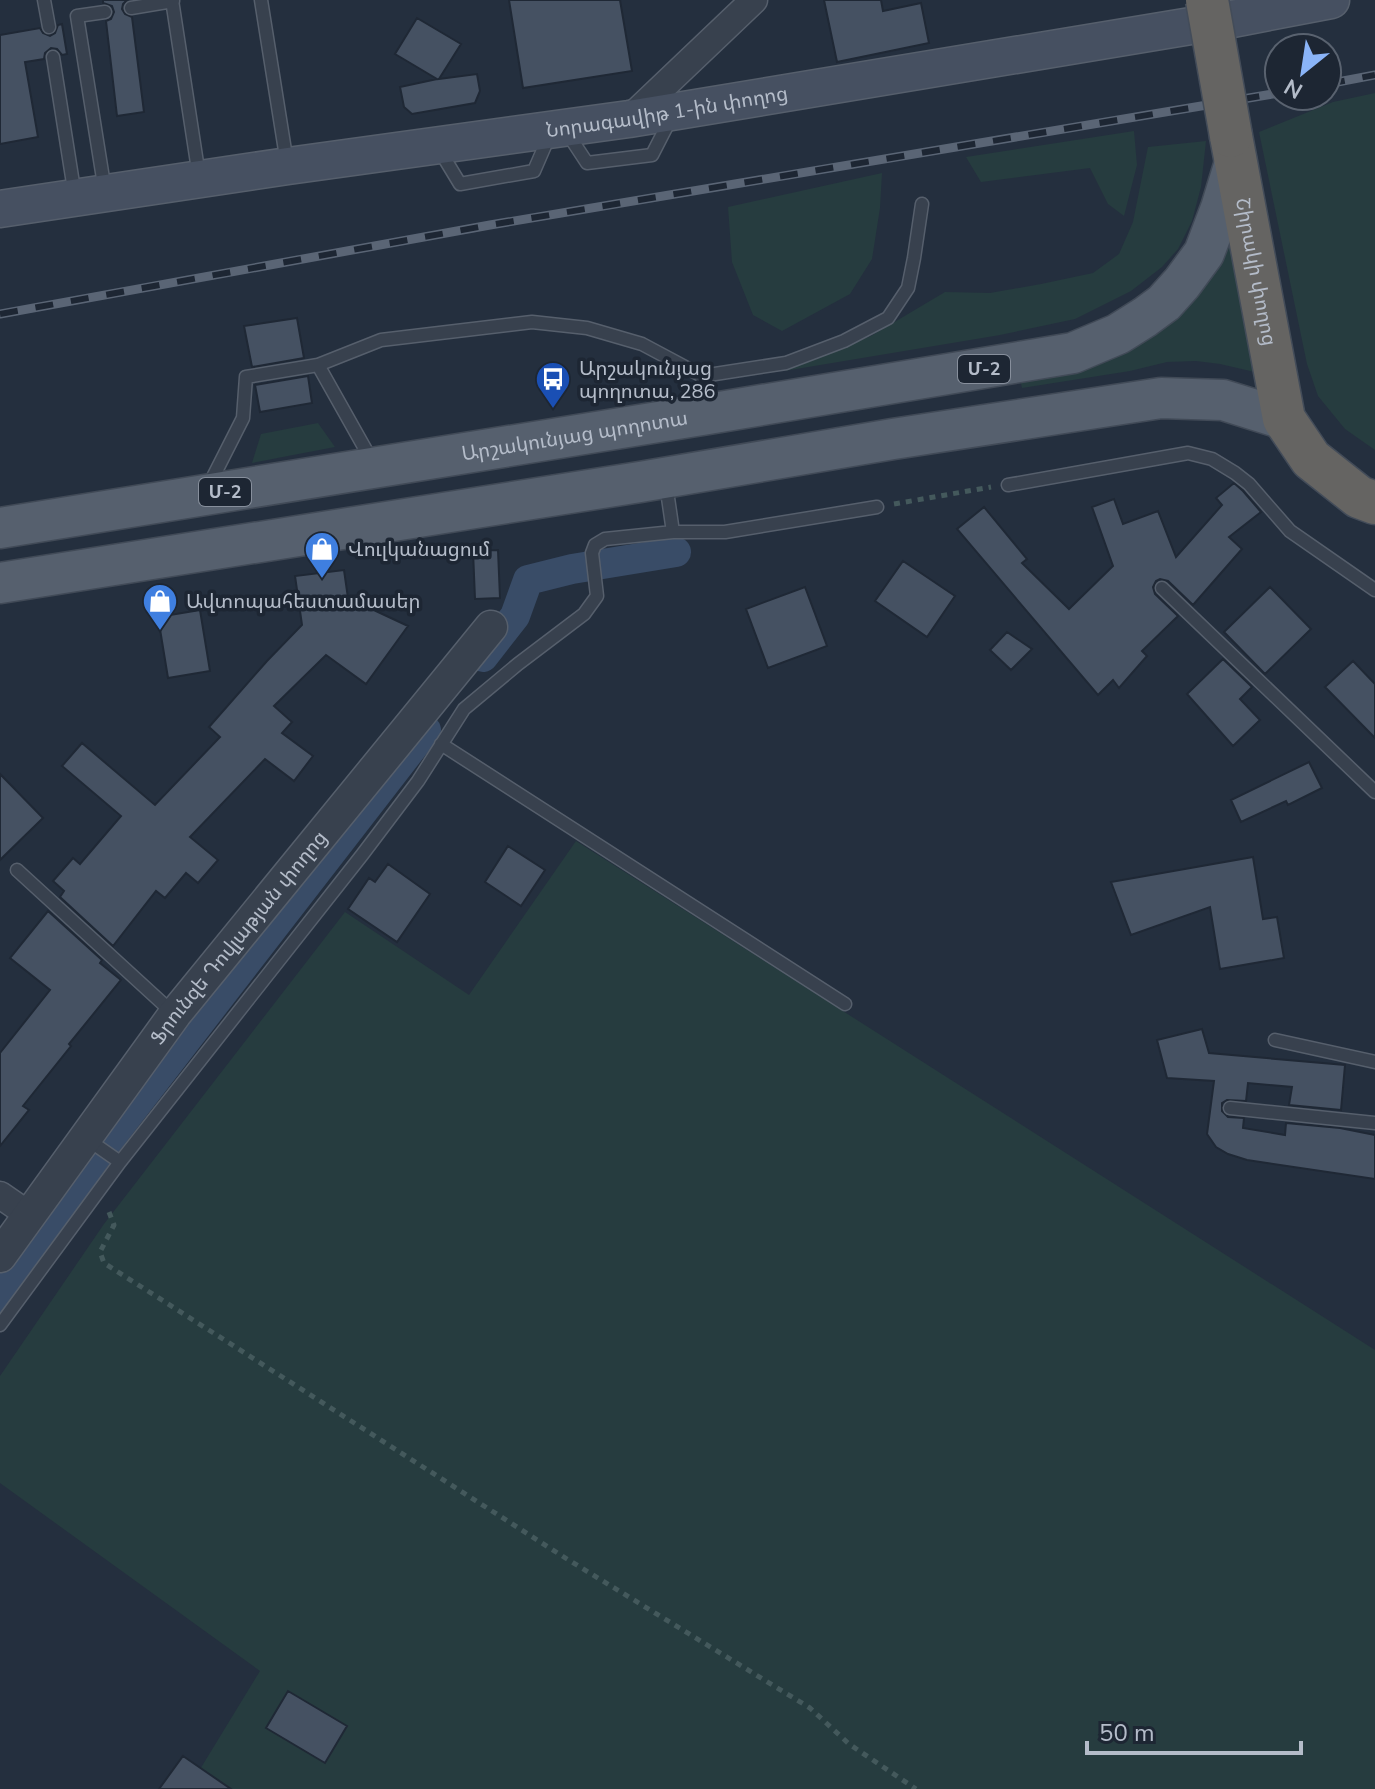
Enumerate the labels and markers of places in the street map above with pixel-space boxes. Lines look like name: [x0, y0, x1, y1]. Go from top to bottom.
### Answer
place label: Արշակունյաց պողոտա, 286: [579, 355, 715, 405]
bus stop icon: Արշակունյաց պողոտա, 286: [534, 360, 572, 410]
shop icon: Վուլկանացում: [303, 530, 341, 580]
place label: Վուլկանացում: [348, 536, 490, 563]
shop icon: Ավտոպահեստամասեր: [141, 582, 179, 632]
place label: Ավտոպահեստամասեր: [186, 588, 420, 615]

